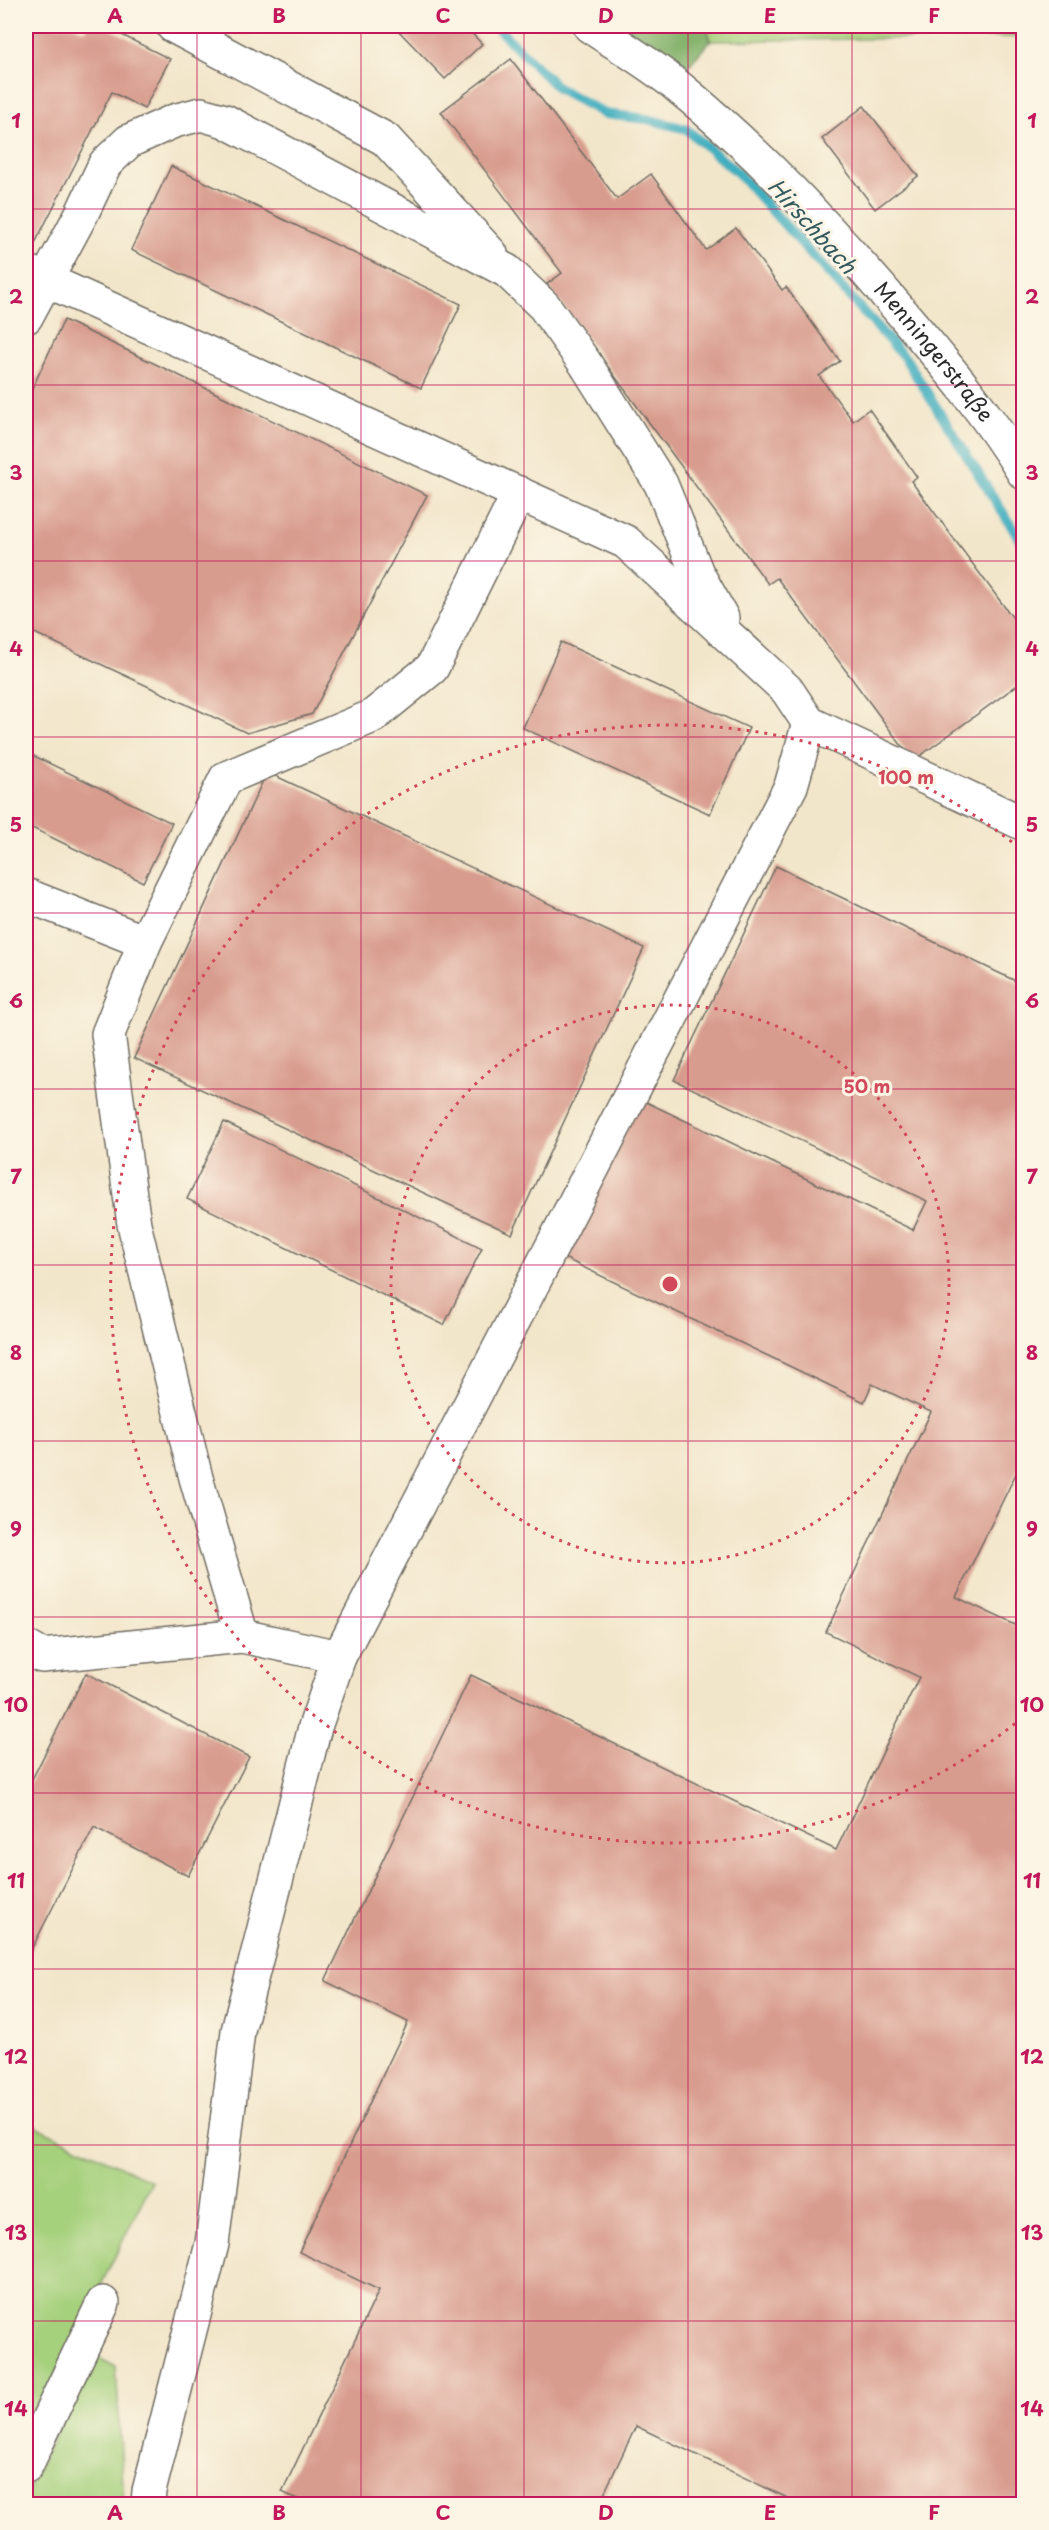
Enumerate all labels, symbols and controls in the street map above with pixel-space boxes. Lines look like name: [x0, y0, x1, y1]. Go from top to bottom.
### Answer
text: A: [107, 0, 123, 30]
text: B: [272, 0, 286, 30]
text: C: [435, 0, 451, 30]
text: D: [598, 0, 614, 30]
text: E: [764, 0, 776, 30]
text: F: [928, 0, 940, 30]
text: 1: [11, 105, 21, 135]
text: 1: [1027, 105, 1037, 135]
water label: Hirschbach: [761, 170, 866, 281]
street label: Menningerstraße: [868, 273, 1002, 428]
text: 2: [9, 281, 23, 311]
text: 2: [1025, 281, 1039, 311]
text: 3: [9, 457, 23, 487]
text: 3: [1025, 457, 1039, 487]
text: 4: [9, 633, 23, 663]
text: 4: [1025, 633, 1039, 663]
text: 100 m: [878, 763, 934, 790]
text: 5: [10, 809, 22, 839]
text: 5: [1026, 809, 1038, 839]
text: 6: [9, 985, 23, 1015]
text: 6: [1025, 985, 1039, 1015]
text: 50 m: [844, 1072, 890, 1099]
text: 7: [10, 1161, 22, 1191]
text: 7: [1026, 1161, 1038, 1191]
centre of rings: [660, 1274, 680, 1294]
text: 8: [10, 1337, 22, 1367]
text: 8: [1026, 1337, 1038, 1367]
text: 9: [10, 1513, 22, 1543]
text: 9: [1026, 1513, 1038, 1543]
text: 10: [4, 1689, 28, 1719]
text: 10: [1020, 1689, 1044, 1719]
text: 11: [7, 1865, 25, 1895]
text: 11: [1023, 1865, 1041, 1895]
text: 12: [4, 2041, 28, 2071]
text: 12: [1020, 2041, 1044, 2071]
text: 13: [5, 2217, 27, 2247]
text: 13: [1021, 2217, 1043, 2247]
text: 14: [4, 2393, 28, 2423]
text: 14: [1020, 2393, 1044, 2423]
text: A: [107, 2497, 123, 2527]
text: B: [272, 2497, 286, 2527]
text: C: [435, 2497, 451, 2527]
text: D: [598, 2497, 614, 2527]
text: E: [764, 2497, 776, 2527]
text: F: [928, 2497, 940, 2527]

